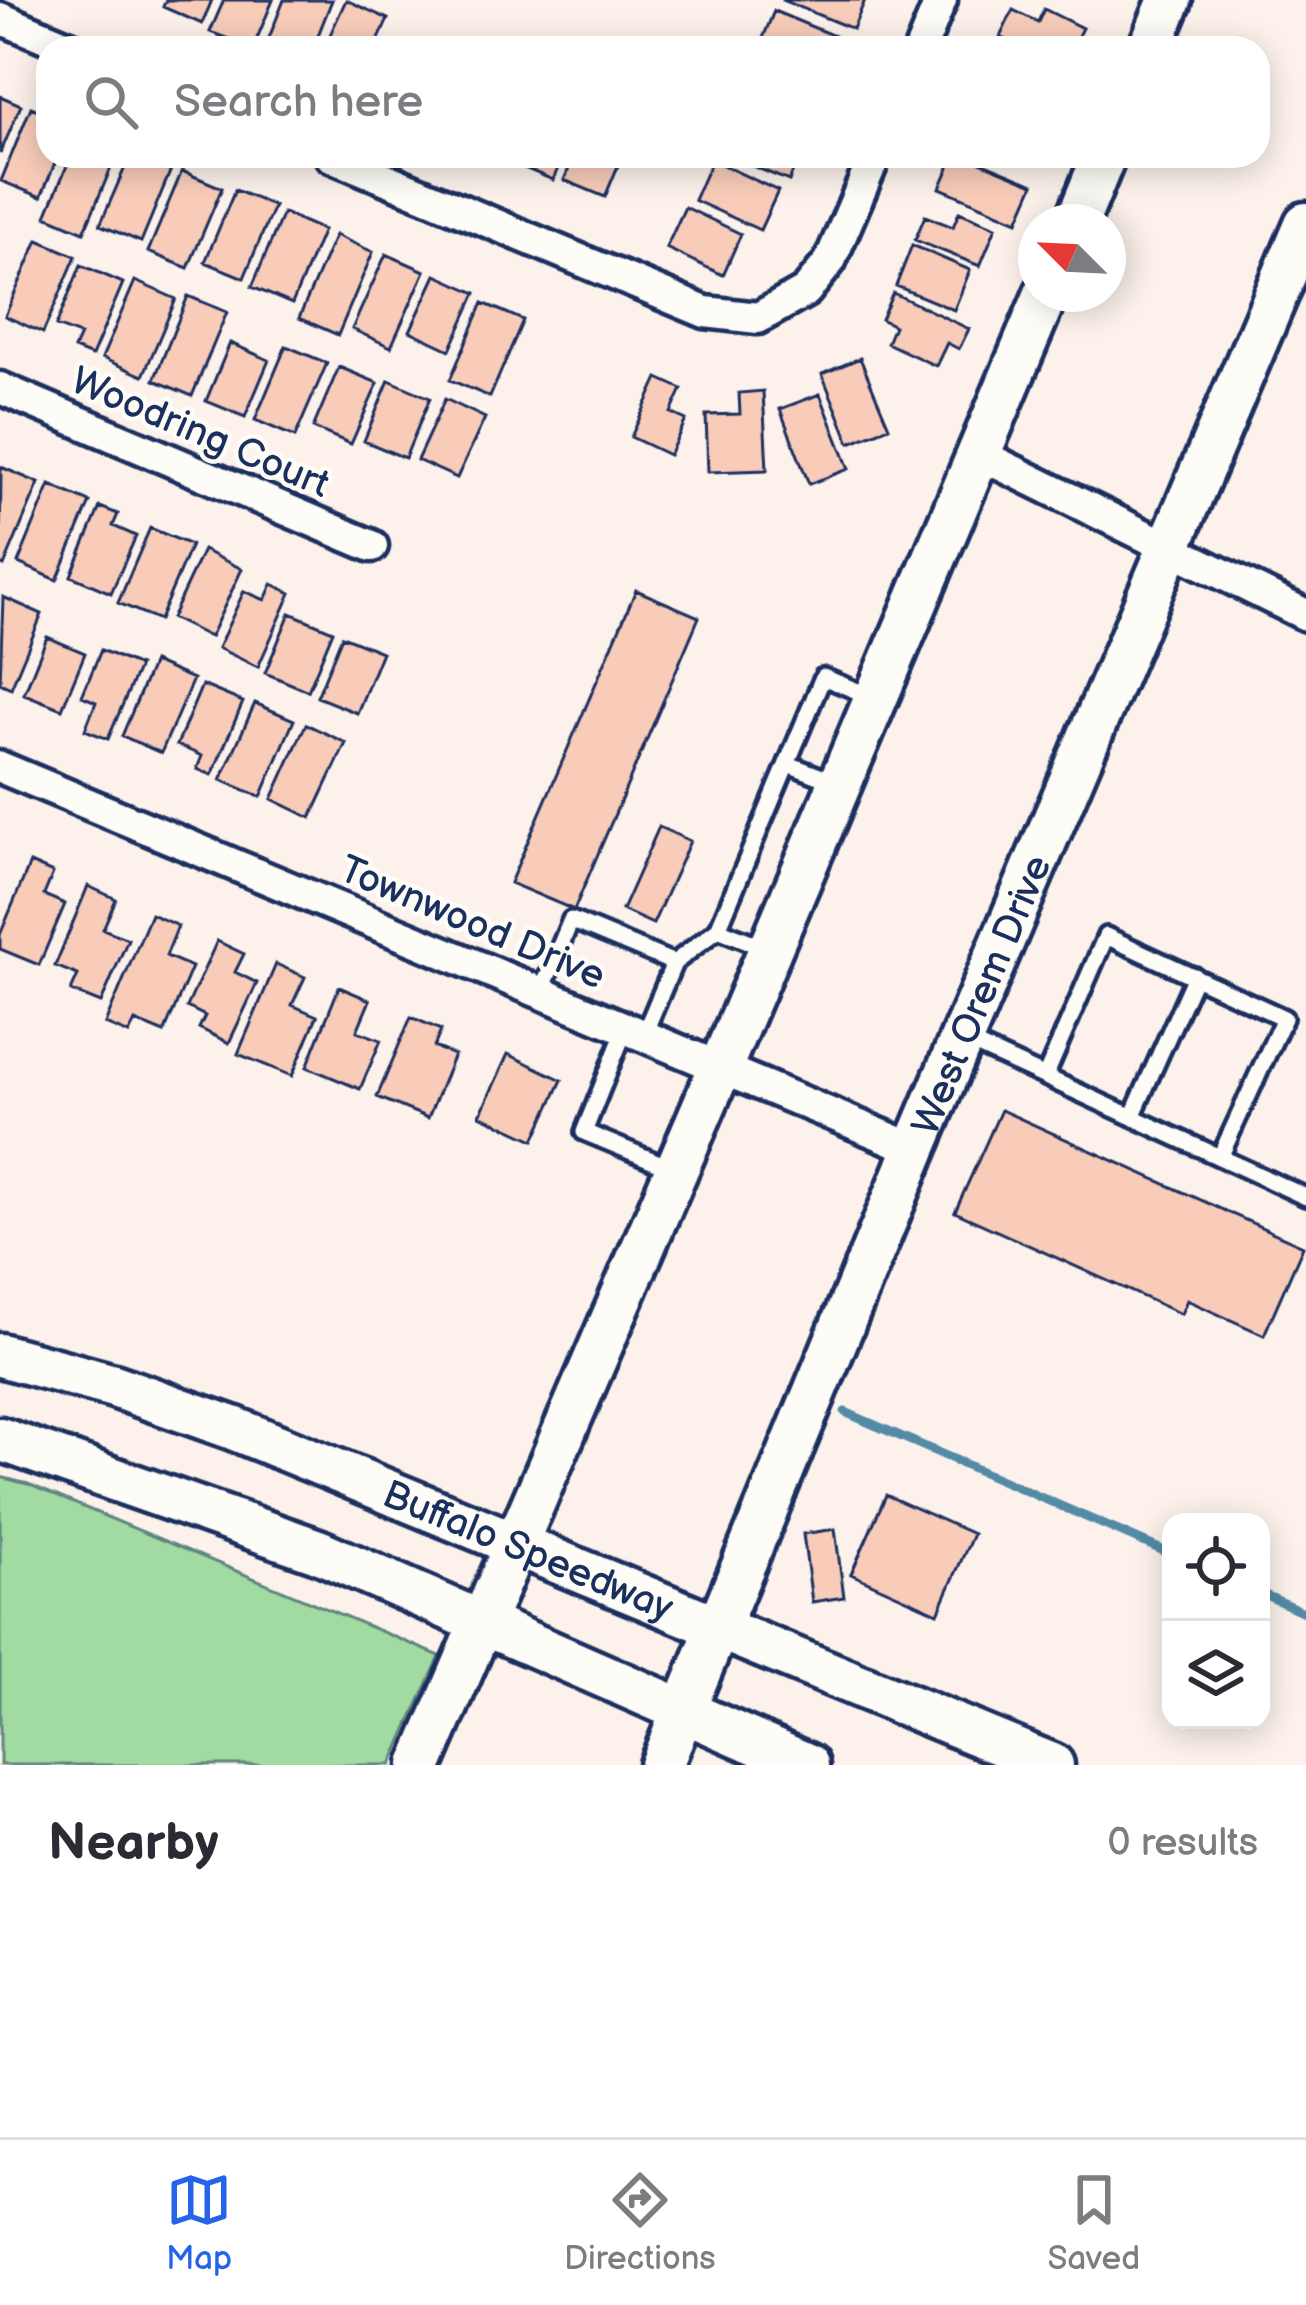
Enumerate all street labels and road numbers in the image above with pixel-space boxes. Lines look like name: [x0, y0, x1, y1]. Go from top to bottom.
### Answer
street label: Woodring Court: [64, 358, 336, 509]
street label: Townwood Drive: [332, 846, 612, 1000]
street label: West Orem Drive: [903, 849, 1062, 1142]
street label: Buffalo Speedway: [376, 1471, 680, 1633]

